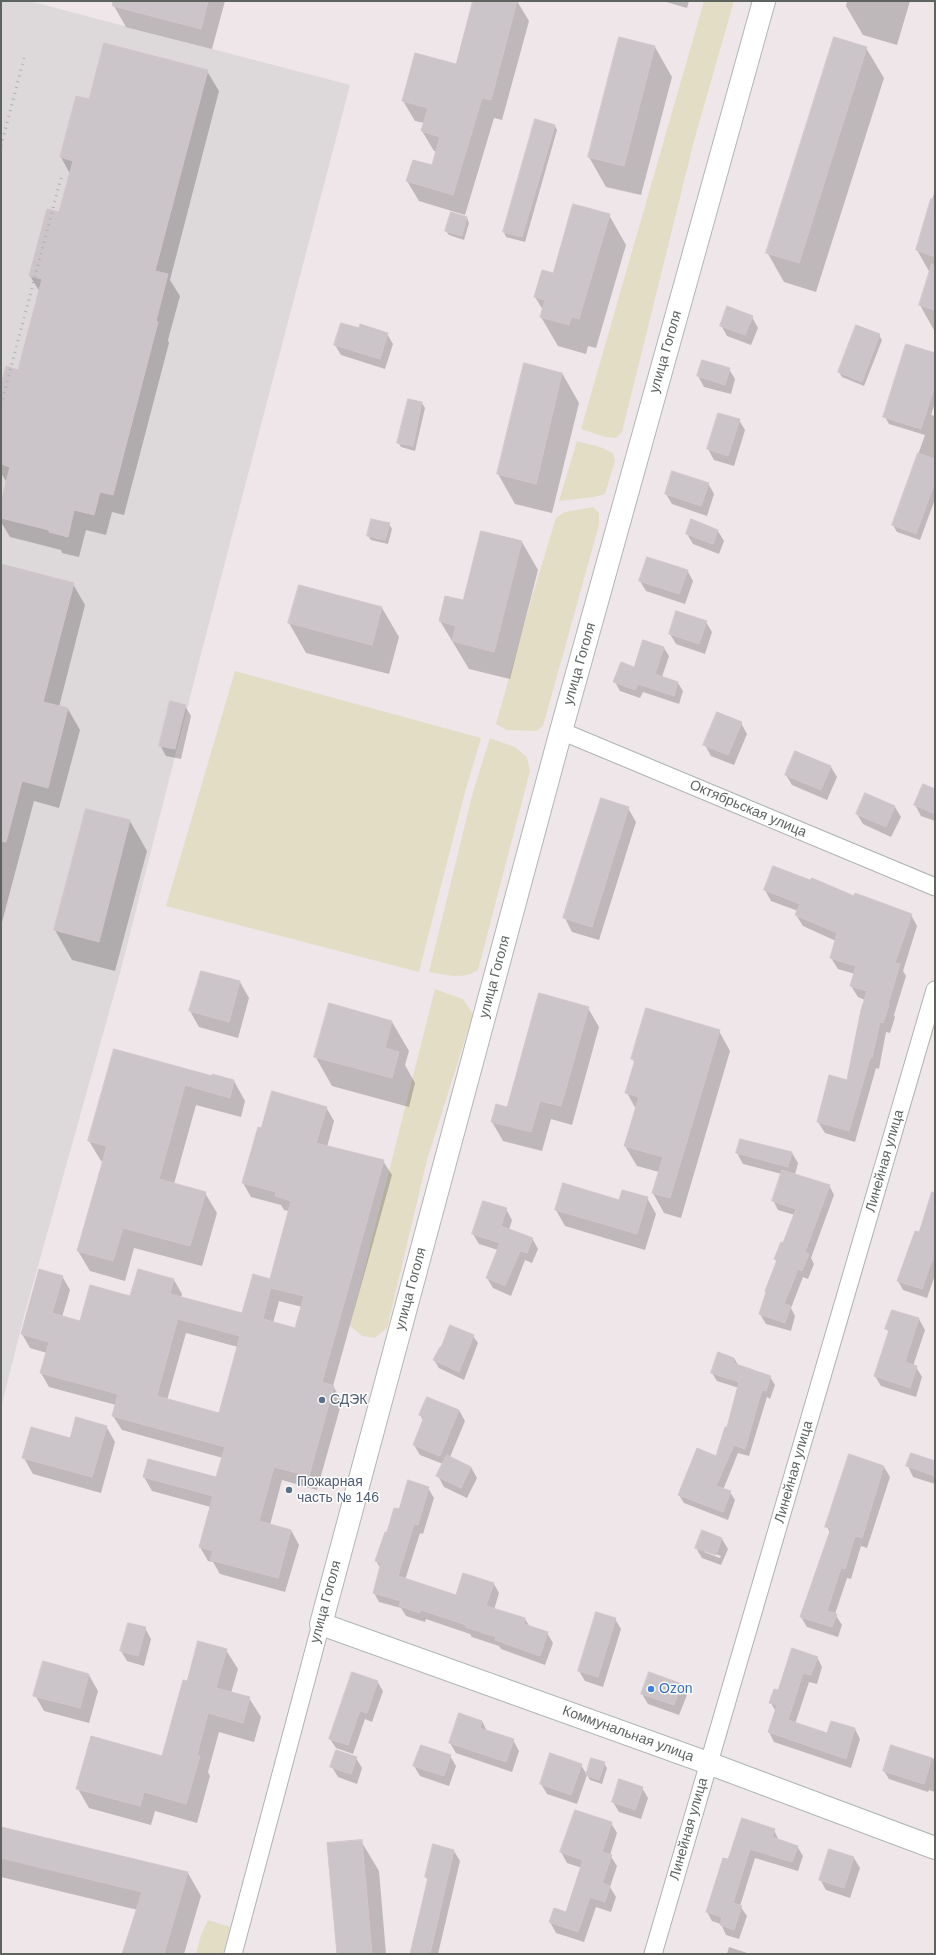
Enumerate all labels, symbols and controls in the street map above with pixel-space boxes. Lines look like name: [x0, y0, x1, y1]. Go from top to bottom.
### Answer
street label: улица Гоголя: [646, 309, 686, 395]
street label: улица Гоголя: [560, 621, 600, 707]
street label: Октябрьская улица: [687, 777, 809, 841]
street label: улица Гоголя: [476, 934, 514, 1020]
street label: Линейная улица: [862, 1108, 908, 1214]
street label: улица Гоголя: [392, 1246, 430, 1332]
place label: СДЭК: [330, 1392, 368, 1408]
marker: СДЭК: [317, 1395, 327, 1405]
street label: Линейная улица: [771, 1419, 817, 1525]
place label: Пожарная часть № 146: [297, 1474, 379, 1506]
marker: Пожарная часть № 146: [284, 1485, 294, 1495]
street label: улица Гоголя: [307, 1559, 345, 1645]
place label: Ozon: [659, 1681, 692, 1697]
marker: Ozon: [646, 1684, 656, 1694]
street label: Коммунальная улица: [560, 1702, 696, 1766]
street label: Линейная улица: [666, 1776, 712, 1882]

